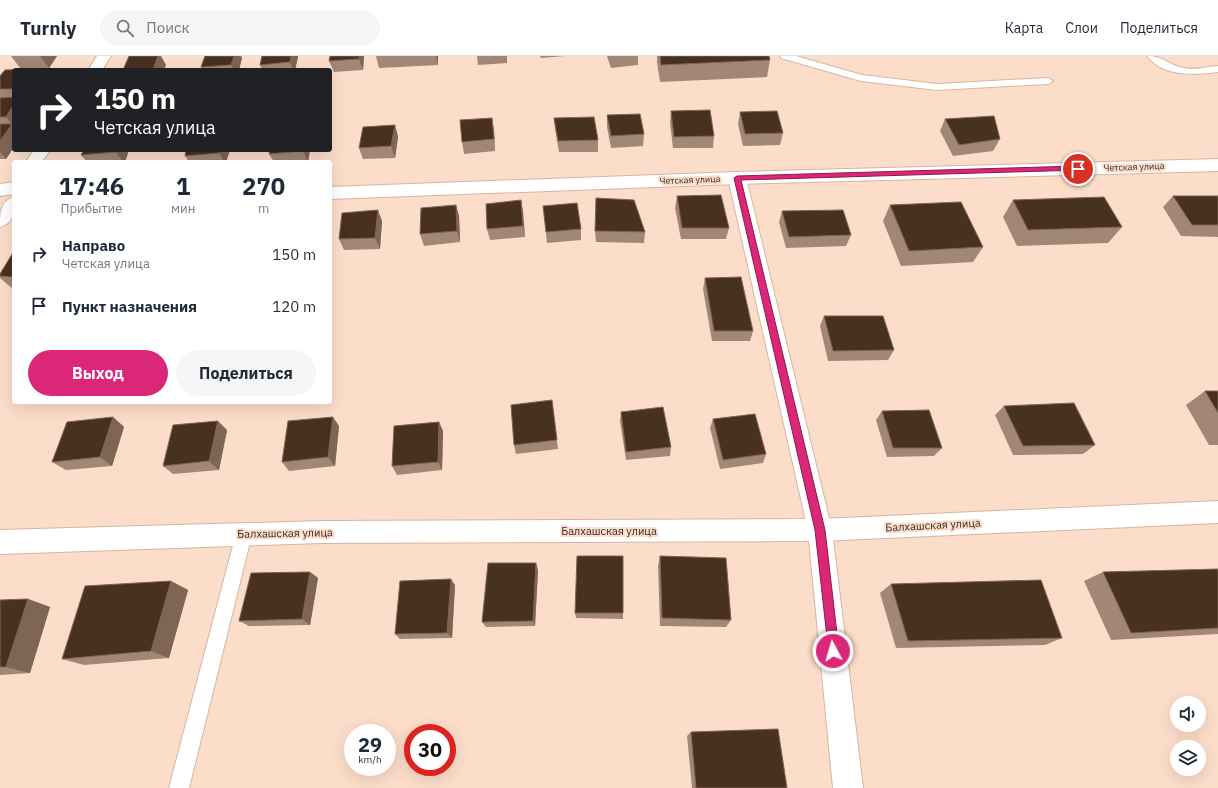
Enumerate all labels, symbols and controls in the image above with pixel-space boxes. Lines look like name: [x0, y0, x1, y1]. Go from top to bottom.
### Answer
search box: [100, 10, 380, 46]
text: Turnly: [20, 16, 76, 40]
icon: search: [114, 17, 136, 39]
text: Поиск: [146, 18, 190, 37]
text: Карта: [1005, 19, 1043, 37]
text: Слои: [1065, 19, 1098, 37]
text: Поделиться: [1120, 19, 1198, 37]
text: 150 m: [94, 80, 176, 117]
icon: right: [28, 84, 80, 136]
text: Четская улица: [94, 116, 216, 139]
pin: [1061, 152, 1095, 186]
icon: arrive: [1067, 158, 1089, 180]
street label: Четская улица: [1103, 160, 1165, 173]
text: 17:46: [59, 170, 124, 202]
text: 1: [176, 170, 190, 202]
text: 270: [242, 170, 285, 202]
street label: Четская улица: [659, 173, 721, 186]
text: Прибытие: [61, 200, 122, 217]
text: мин: [171, 200, 195, 217]
text: m: [258, 200, 269, 217]
text: Направо: [62, 236, 125, 255]
icon: right: [28, 243, 50, 265]
text: 150 m: [272, 245, 316, 264]
text: Четская улица: [62, 255, 150, 272]
icon: arrive: [28, 295, 50, 317]
text: Пункт назначения: [62, 297, 197, 316]
text: 120 m: [272, 297, 316, 316]
button: Выход: [28, 350, 168, 396]
button: Поделиться: [176, 350, 316, 396]
street label: Балхашская улица: [885, 515, 981, 534]
street label: Балхашская улица: [561, 524, 657, 538]
street label: Балхашская улица: [237, 525, 333, 541]
position arrow: [812, 630, 854, 672]
map controls: [1170, 696, 1206, 776]
button: sound: [1170, 696, 1206, 732]
speed limit sign: 30: [404, 724, 456, 776]
text: 29: [358, 731, 382, 758]
button: layers: [1170, 740, 1206, 776]
text: km/h: [358, 753, 382, 766]

